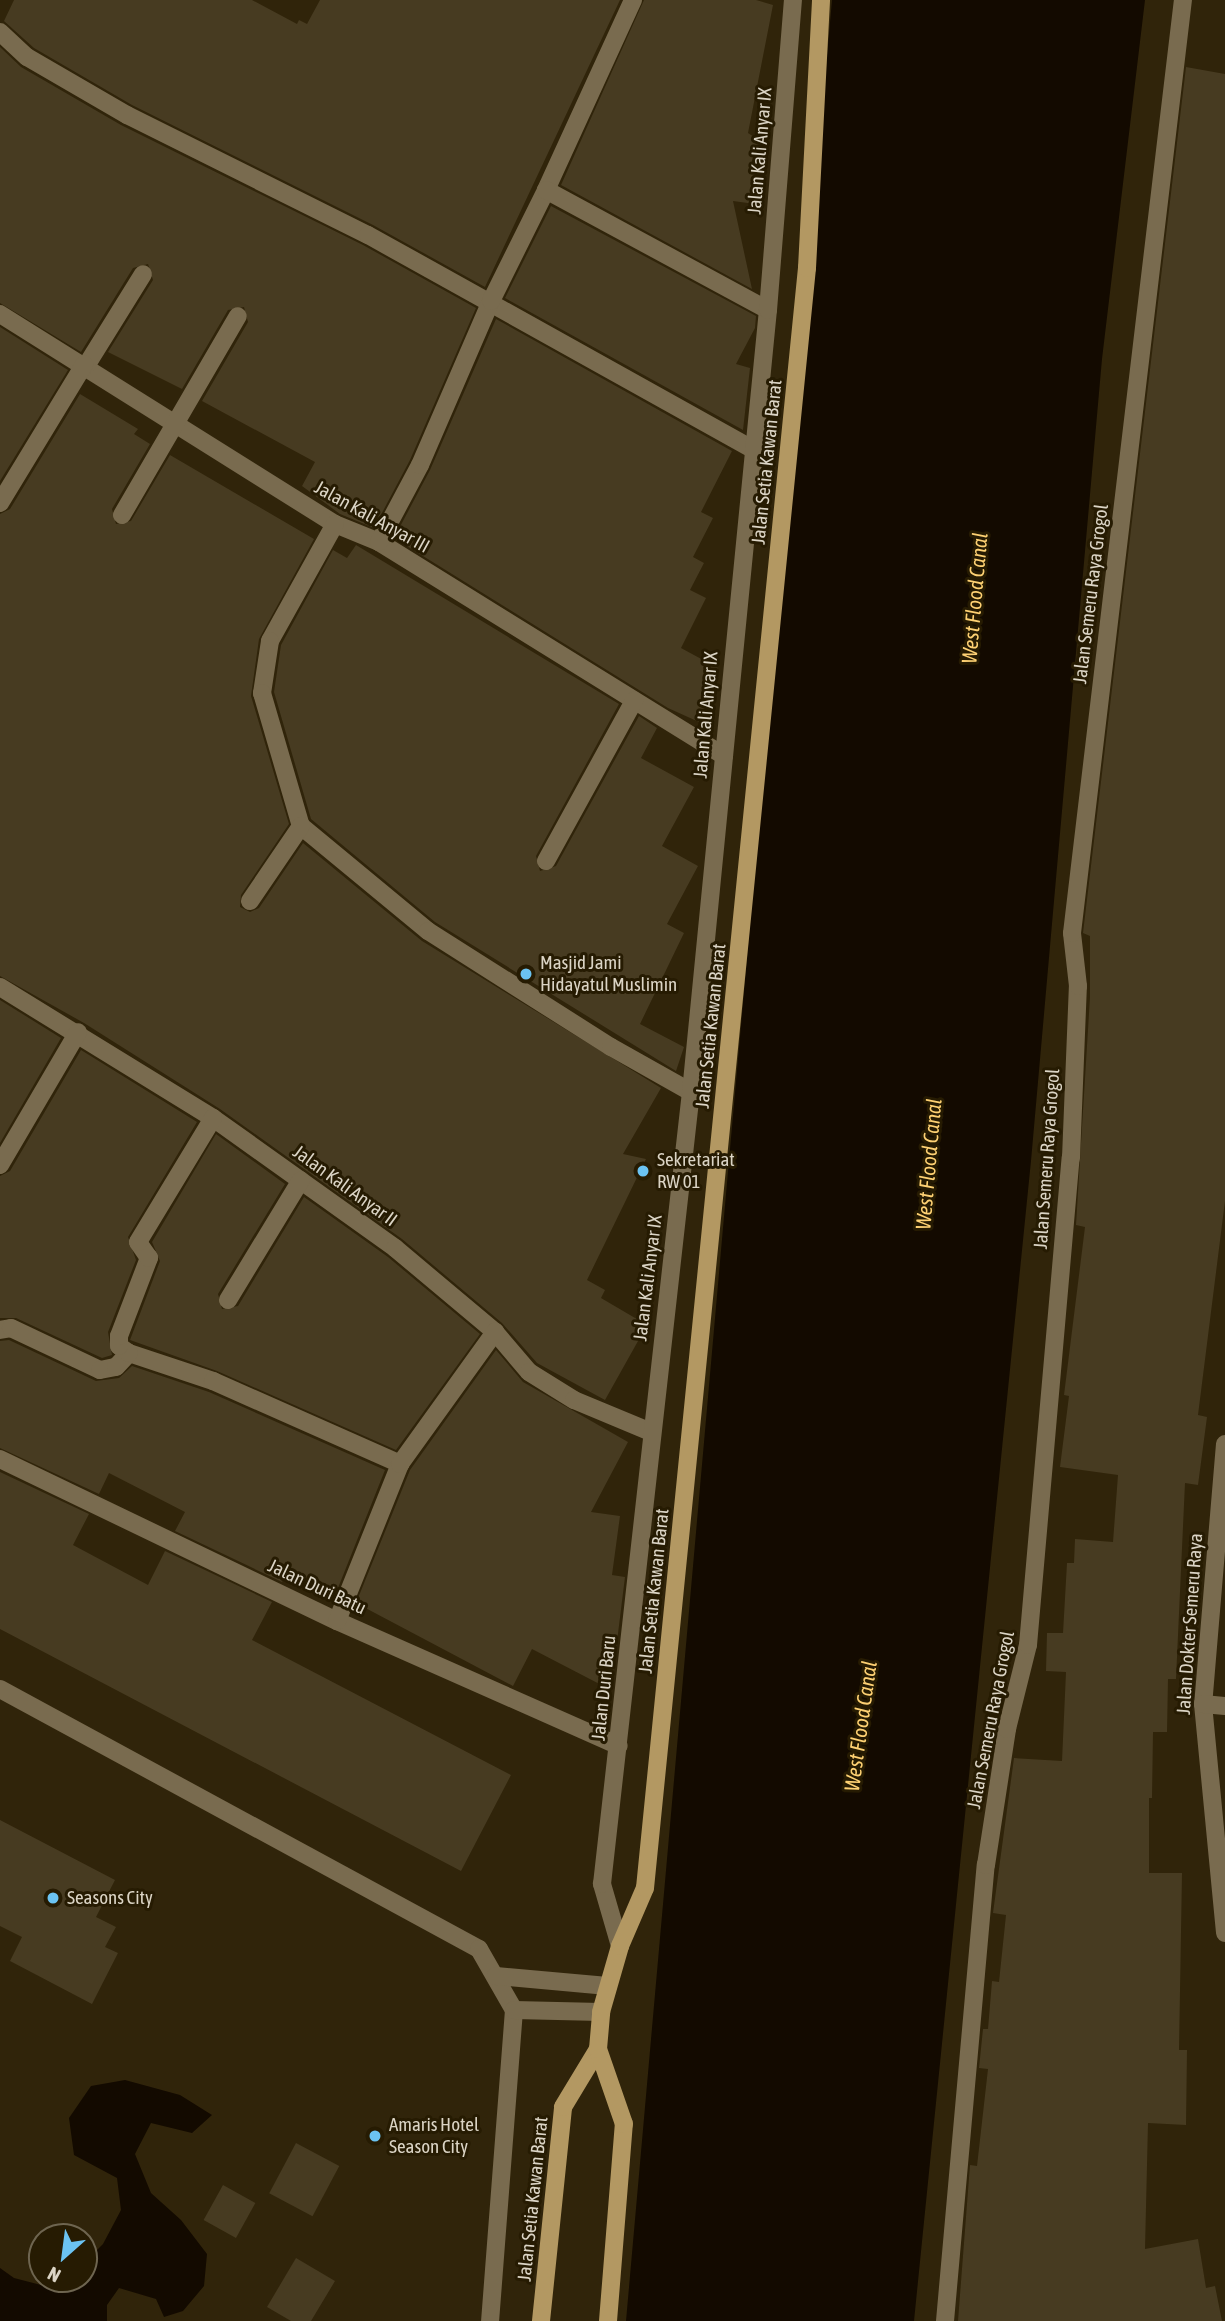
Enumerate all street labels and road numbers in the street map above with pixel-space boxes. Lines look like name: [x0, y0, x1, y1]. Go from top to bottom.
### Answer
street label: Jalan Kali Anyar IX: [743, 87, 777, 215]
street label: Jalan Setia Kawan Barat: [747, 379, 787, 545]
street label: Jalan Kali Anyar III: [310, 476, 434, 558]
street label: Jalan Semeru Raya Grogol: [1069, 503, 1113, 685]
street label: Jalan Kali Anyar IX: [689, 651, 723, 779]
street label: Jalan Setia Kawan Barat: [691, 943, 731, 1109]
street label: Jalan Semeru Raya Grogol: [1029, 1068, 1065, 1250]
street label: Jalan Kali Anyar II: [288, 1141, 402, 1231]
street label: Jalan Kali Anyar IX: [629, 1214, 667, 1342]
street label: Jalan Setia Kawan Barat: [634, 1508, 674, 1674]
street label: Jalan Dokter Semeru Raya: [1172, 1533, 1208, 1715]
street label: Jalan Duri Batu: [264, 1554, 370, 1620]
street label: Jalan Semeru Raya Grogol: [963, 1629, 1019, 1811]
street label: Jalan Duri Baru: [587, 1634, 621, 1742]
street label: Jalan Setia Kawan Barat: [513, 2116, 553, 2282]

